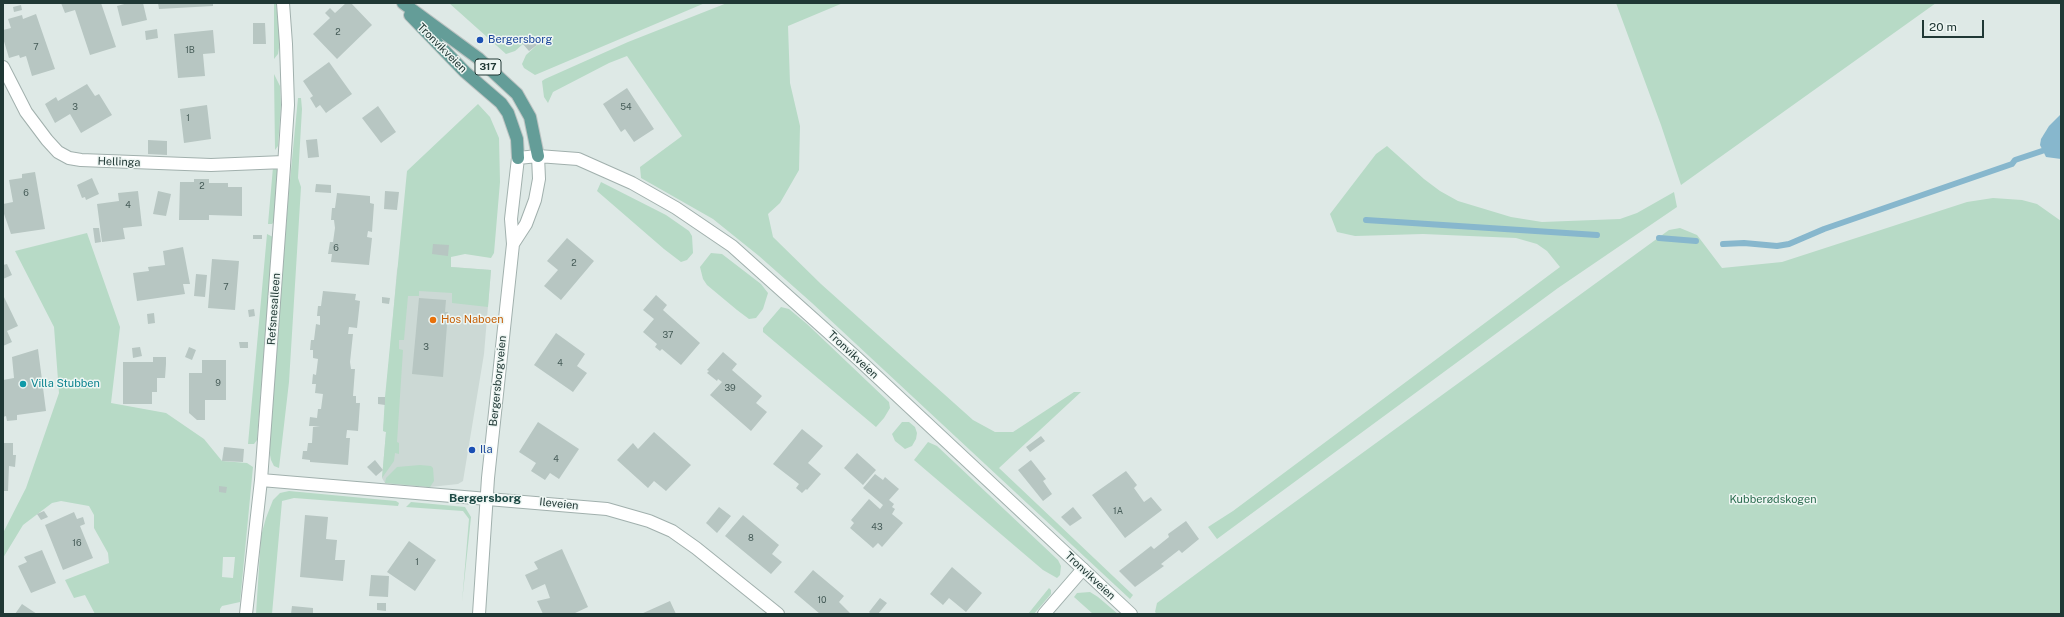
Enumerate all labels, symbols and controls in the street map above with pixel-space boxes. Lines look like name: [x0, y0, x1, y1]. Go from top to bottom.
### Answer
scale bar: [1924, 12, 1986, 38]
text: 20 m: [1929, 20, 1957, 34]
street label: Tronvikveien: [415, 21, 469, 75]
house number: 2: [335, 27, 341, 37]
place label: Bergersborg: [488, 33, 552, 47]
marker: Bergersborg: [475, 35, 485, 45]
house number: 7: [33, 42, 39, 52]
house number: 1B: [185, 45, 195, 55]
road number: 317: [475, 59, 501, 75]
house number: 3: [72, 102, 78, 112]
house number: 54: [620, 102, 632, 112]
house number: 1: [186, 113, 190, 123]
street label: Hellinga: [97, 155, 141, 169]
house number: 2: [199, 181, 205, 191]
house number: 6: [23, 188, 29, 198]
house number: 4: [125, 200, 131, 210]
house number: 6: [333, 243, 339, 253]
house number: 2: [571, 258, 577, 268]
street label: Refsnesalleen: [265, 272, 283, 346]
house number: 7: [223, 282, 229, 292]
place label: Hos Naboen: [441, 313, 503, 327]
marker: Hos Naboen: [428, 315, 438, 325]
street label: Tronvikveien: [825, 328, 881, 382]
house number: 37: [663, 330, 673, 340]
street label: Bergersborgveien: [487, 335, 509, 427]
house number: 3: [423, 342, 429, 352]
house number: 4: [557, 358, 563, 368]
place label: Villa Stubben: [31, 377, 100, 391]
house number: 9: [215, 378, 221, 388]
marker: Villa Stubben: [18, 379, 28, 389]
house number: 39: [724, 383, 736, 393]
place label: Ila: [480, 443, 492, 457]
marker: Ila: [467, 445, 477, 455]
house number: 4: [553, 454, 559, 464]
district label: Bergersborg: [449, 491, 521, 505]
park label: Kubberødskogen: [1729, 493, 1817, 507]
street label: Ileveien: [539, 495, 579, 513]
house number: 1A: [1113, 506, 1123, 516]
house number: 43: [871, 522, 883, 532]
house number: 8: [748, 533, 754, 543]
house number: 16: [72, 538, 82, 548]
street label: Tronvikveien: [1062, 549, 1118, 603]
house number: 1: [415, 557, 419, 567]
house number: 10: [817, 595, 827, 605]

